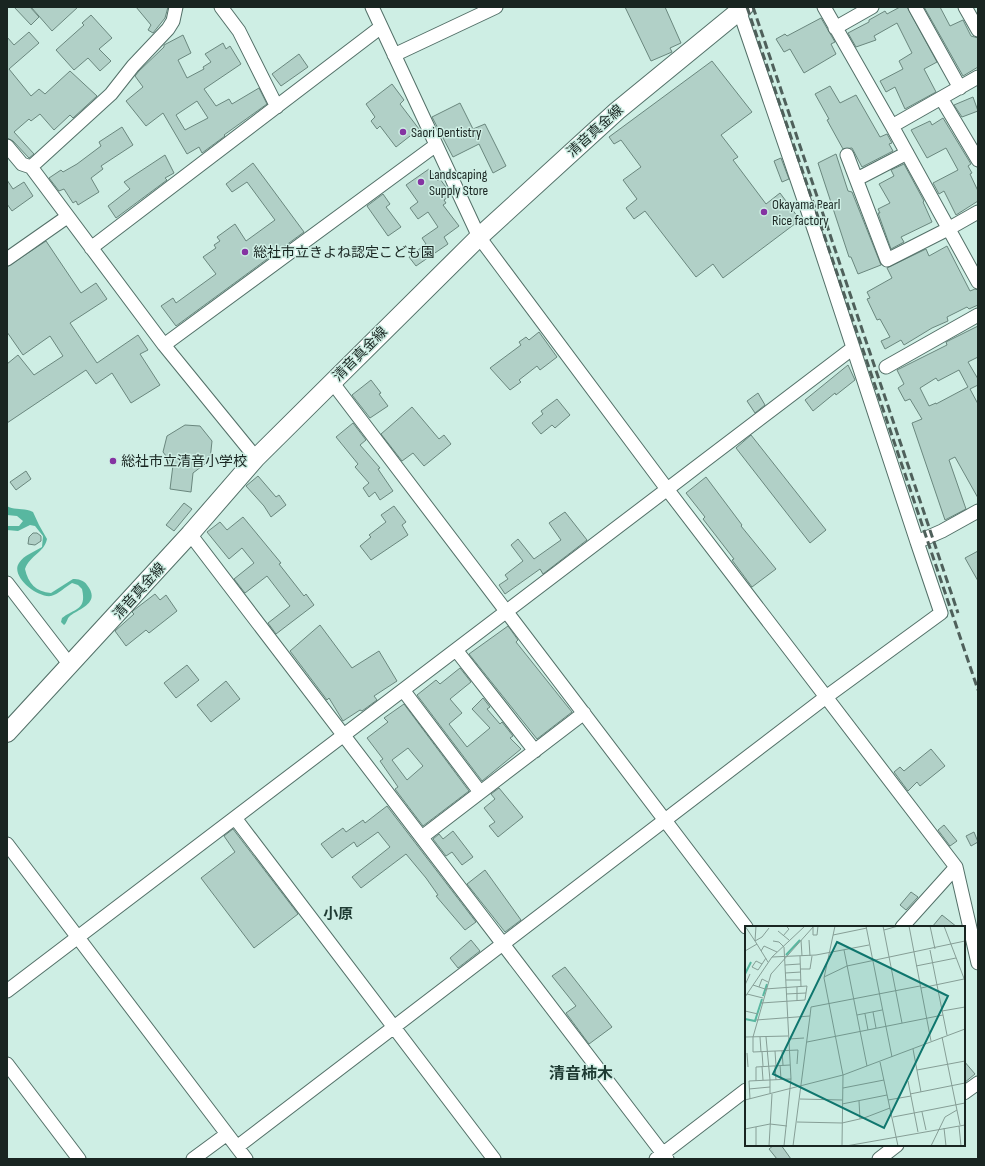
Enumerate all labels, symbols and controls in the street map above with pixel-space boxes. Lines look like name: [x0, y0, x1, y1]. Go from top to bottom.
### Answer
street label: 清音真金線: [563, 101, 627, 161]
place label: Saori Dentistry: [411, 124, 482, 141]
marker: Saori Dentistry: [398, 127, 408, 137]
place label: Landscaping Supply Store: [429, 166, 488, 199]
marker: Landscaping Supply Store: [416, 177, 426, 187]
place label: Okayama Pearl Rice factory: [772, 196, 840, 229]
marker: Okayama Pearl Rice factory: [759, 207, 769, 217]
place label: 総社市立きよね認定こども園: [253, 244, 435, 261]
marker: 総社市立きよね認定こども園: [240, 247, 250, 257]
street label: 清音真金線: [329, 323, 391, 385]
place label: 総社市立清音小学校: [121, 453, 247, 470]
marker: 総社市立清音小学校: [108, 456, 118, 466]
street label: 清音真金線: [109, 559, 169, 623]
district label: 小原: [323, 905, 353, 924]
inset map: [745, 926, 965, 1146]
district label: 清音柿木: [549, 1065, 613, 1084]

